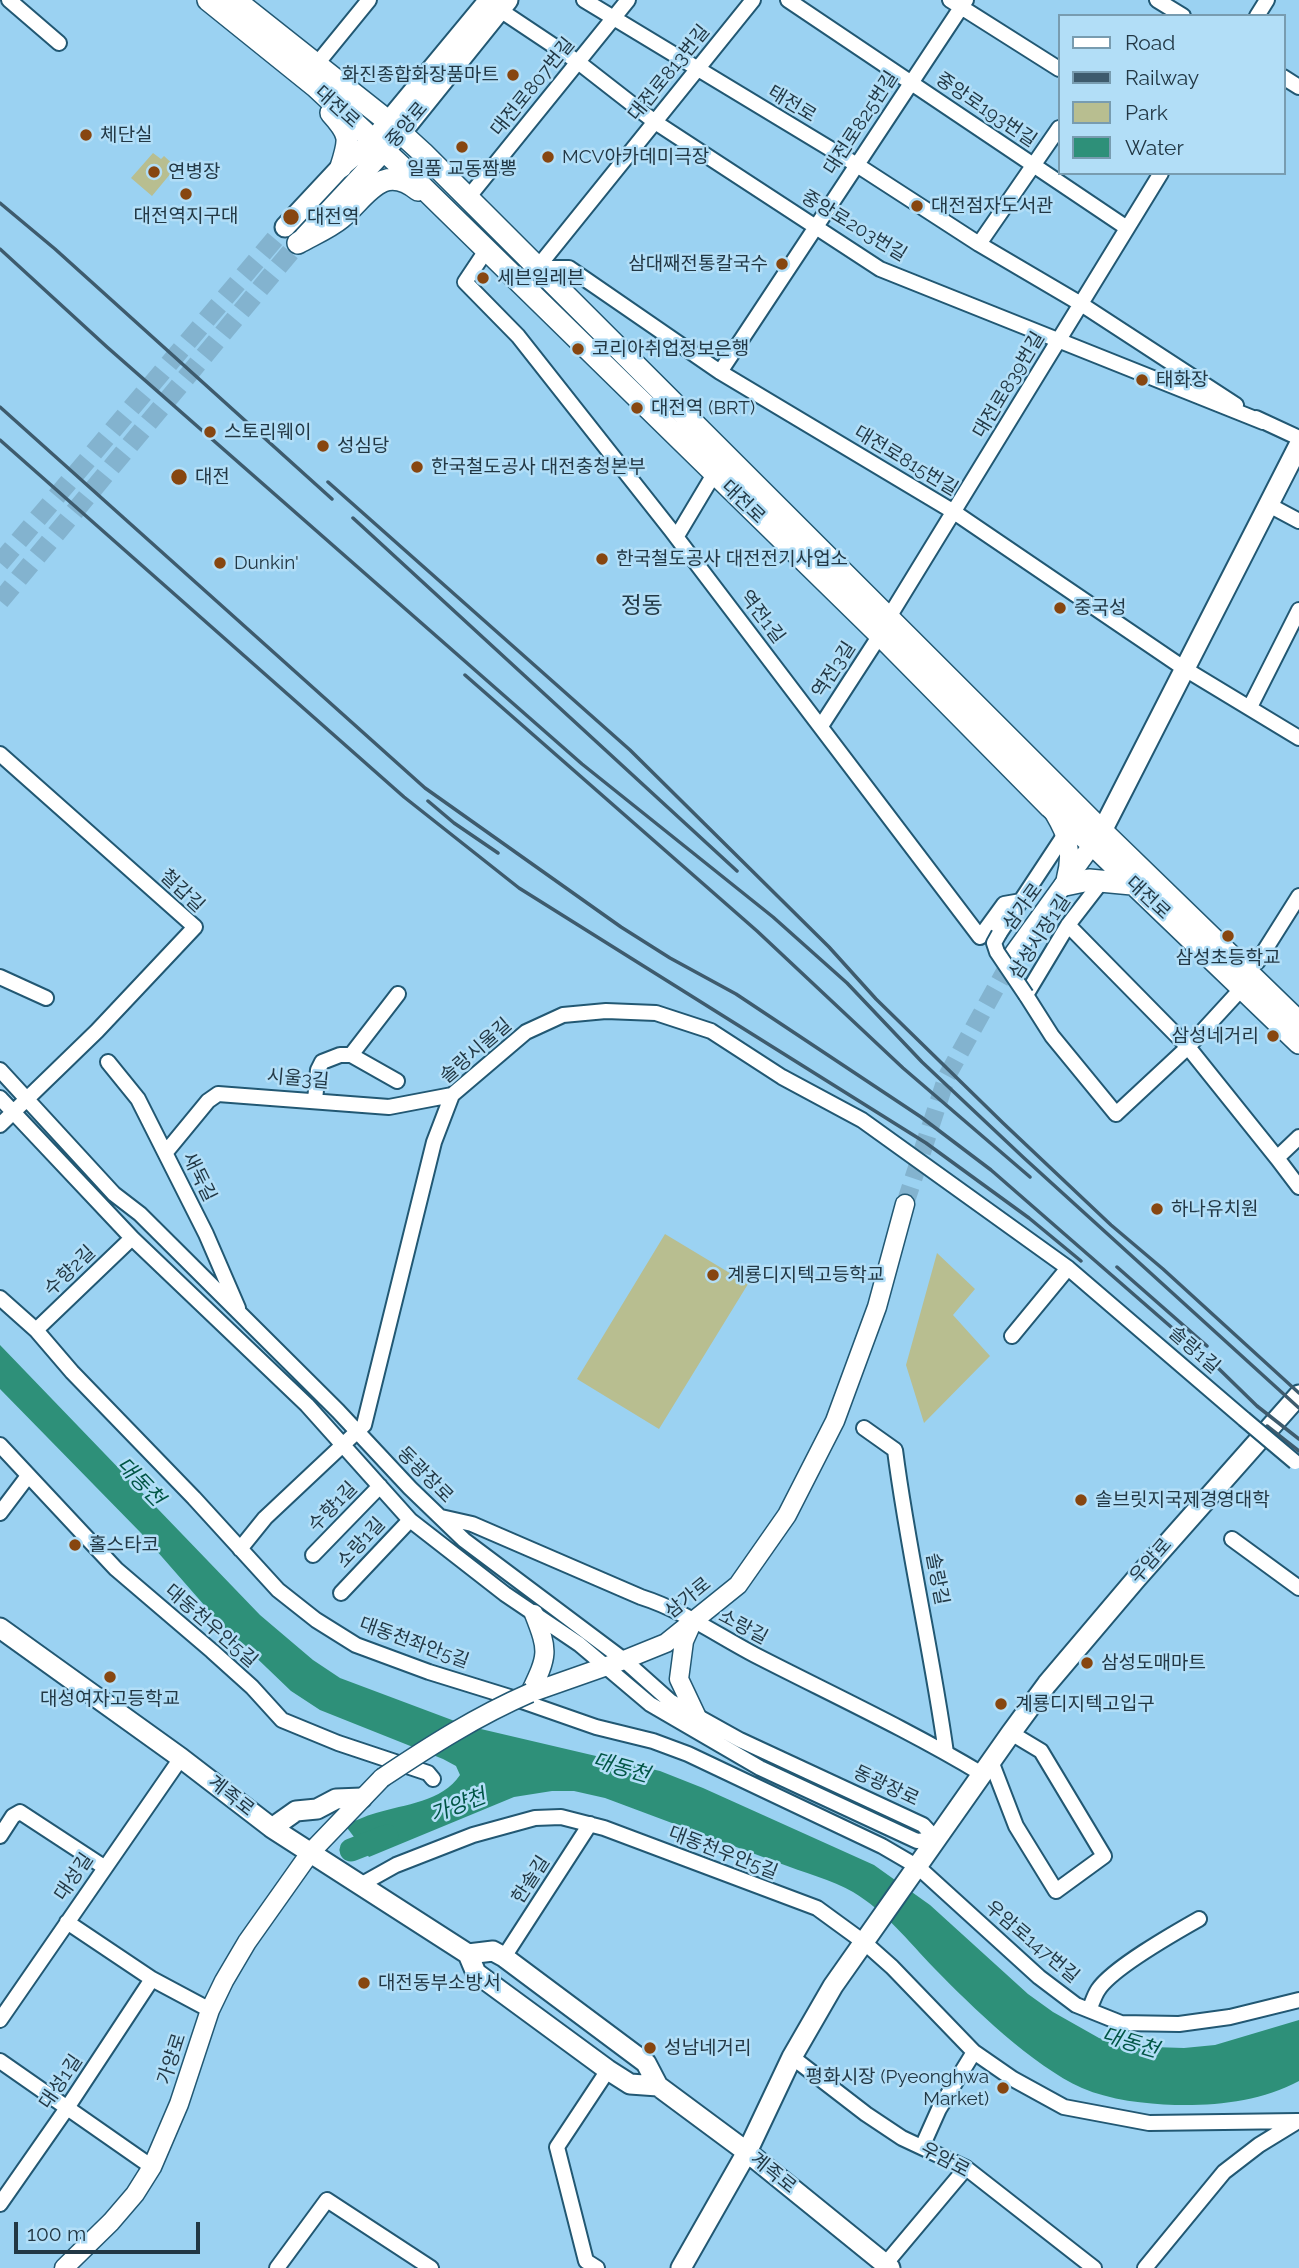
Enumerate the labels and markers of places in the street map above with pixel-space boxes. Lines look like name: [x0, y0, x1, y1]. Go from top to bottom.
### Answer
place label: 화진종합화장품마트: [342, 64, 499, 86]
marker: 화진종합화장품마트: [505, 67, 521, 83]
place label: 체단실: [100, 124, 152, 146]
marker: 체단실: [78, 127, 94, 143]
marker: 일품 교동짬뽕: [454, 139, 470, 155]
place label: MCV아카데미극장: [562, 146, 709, 168]
marker: MCV아카데미극장: [540, 149, 556, 165]
place label: 일품 교동짬뽕: [407, 158, 517, 180]
place label: 연병장: [168, 161, 220, 183]
marker: 연병장: [146, 164, 162, 180]
marker: 대전역지구대: [178, 186, 194, 202]
place label: 대전점자도서관: [931, 195, 1053, 217]
marker: 대전점자도서관: [909, 198, 925, 214]
place label: 대전역지구대: [134, 205, 238, 227]
place label: 대전역: [307, 206, 359, 228]
marker: 대전역: [281, 207, 301, 227]
place label: 삼대째전통칼국수: [628, 253, 768, 275]
marker: 삼대째전통칼국수: [774, 256, 790, 272]
place label: 세븐일레븐: [497, 267, 584, 289]
marker: 세븐일레븐: [475, 270, 491, 286]
place label: 코리아취업정보은행: [592, 338, 749, 360]
marker: 코리아취업정보은행: [570, 341, 586, 357]
place label: 태화장: [1156, 369, 1208, 391]
marker: 태화장: [1134, 372, 1150, 388]
place label: 대전역 (BRT): [651, 397, 755, 419]
marker: 대전역 (BRT): [629, 400, 645, 416]
place label: 스토리웨이: [224, 421, 311, 443]
marker: 스토리웨이: [202, 424, 218, 440]
place label: 성심당: [337, 435, 389, 457]
marker: 성심당: [315, 438, 331, 454]
place label: 한국철도공사 대전충청본부: [431, 456, 646, 478]
marker: 한국철도공사 대전충청본부: [409, 459, 425, 475]
place label: 대전: [195, 466, 230, 488]
marker: 대전: [169, 467, 189, 487]
place label: 한국철도공사 대전전기사업소: [616, 548, 848, 570]
marker: 한국철도공사 대전전기사업소: [594, 551, 610, 567]
place label: Dunkin': [234, 552, 299, 574]
marker: Dunkin': [212, 555, 228, 571]
place label: 중국성: [1074, 597, 1126, 619]
marker: 중국성: [1052, 600, 1068, 616]
marker: 삼성초등학교: [1220, 928, 1236, 944]
place label: 삼성초등학교: [1176, 947, 1280, 969]
place label: 삼성네거리: [1172, 1025, 1259, 1047]
marker: 삼성네거리: [1265, 1028, 1281, 1044]
place label: 하나유치원: [1171, 1198, 1258, 1220]
marker: 하나유치원: [1149, 1201, 1165, 1217]
place label: 계룡디지텍고등학교: [727, 1264, 884, 1286]
marker: 계룡디지텍고등학교: [705, 1267, 721, 1283]
place label: 솔브릿지국제경영대학: [1095, 1489, 1270, 1511]
marker: 솔브릿지국제경영대학: [1073, 1492, 1089, 1508]
place label: 홀스타코: [89, 1534, 159, 1556]
marker: 홀스타코: [67, 1537, 83, 1553]
place label: 삼성도매마트: [1101, 1652, 1206, 1674]
marker: 삼성도매마트: [1079, 1655, 1095, 1671]
marker: 대성여자고등학교: [102, 1669, 118, 1685]
place label: 대성여자고등학교: [40, 1688, 180, 1710]
place label: 계룡디지텍고입구: [1015, 1693, 1155, 1715]
marker: 계룡디지텍고입구: [993, 1696, 1009, 1712]
place label: 대전동부소방서: [378, 1972, 500, 1994]
marker: 대전동부소방서: [356, 1975, 372, 1991]
place label: 성남네거리: [664, 2037, 751, 2059]
marker: 성남네거리: [642, 2040, 658, 2056]
place label: 평화시장 (Pyeonghwa Market): [806, 2066, 989, 2110]
marker: 평화시장 (Pyeonghwa Market): [995, 2080, 1011, 2096]

